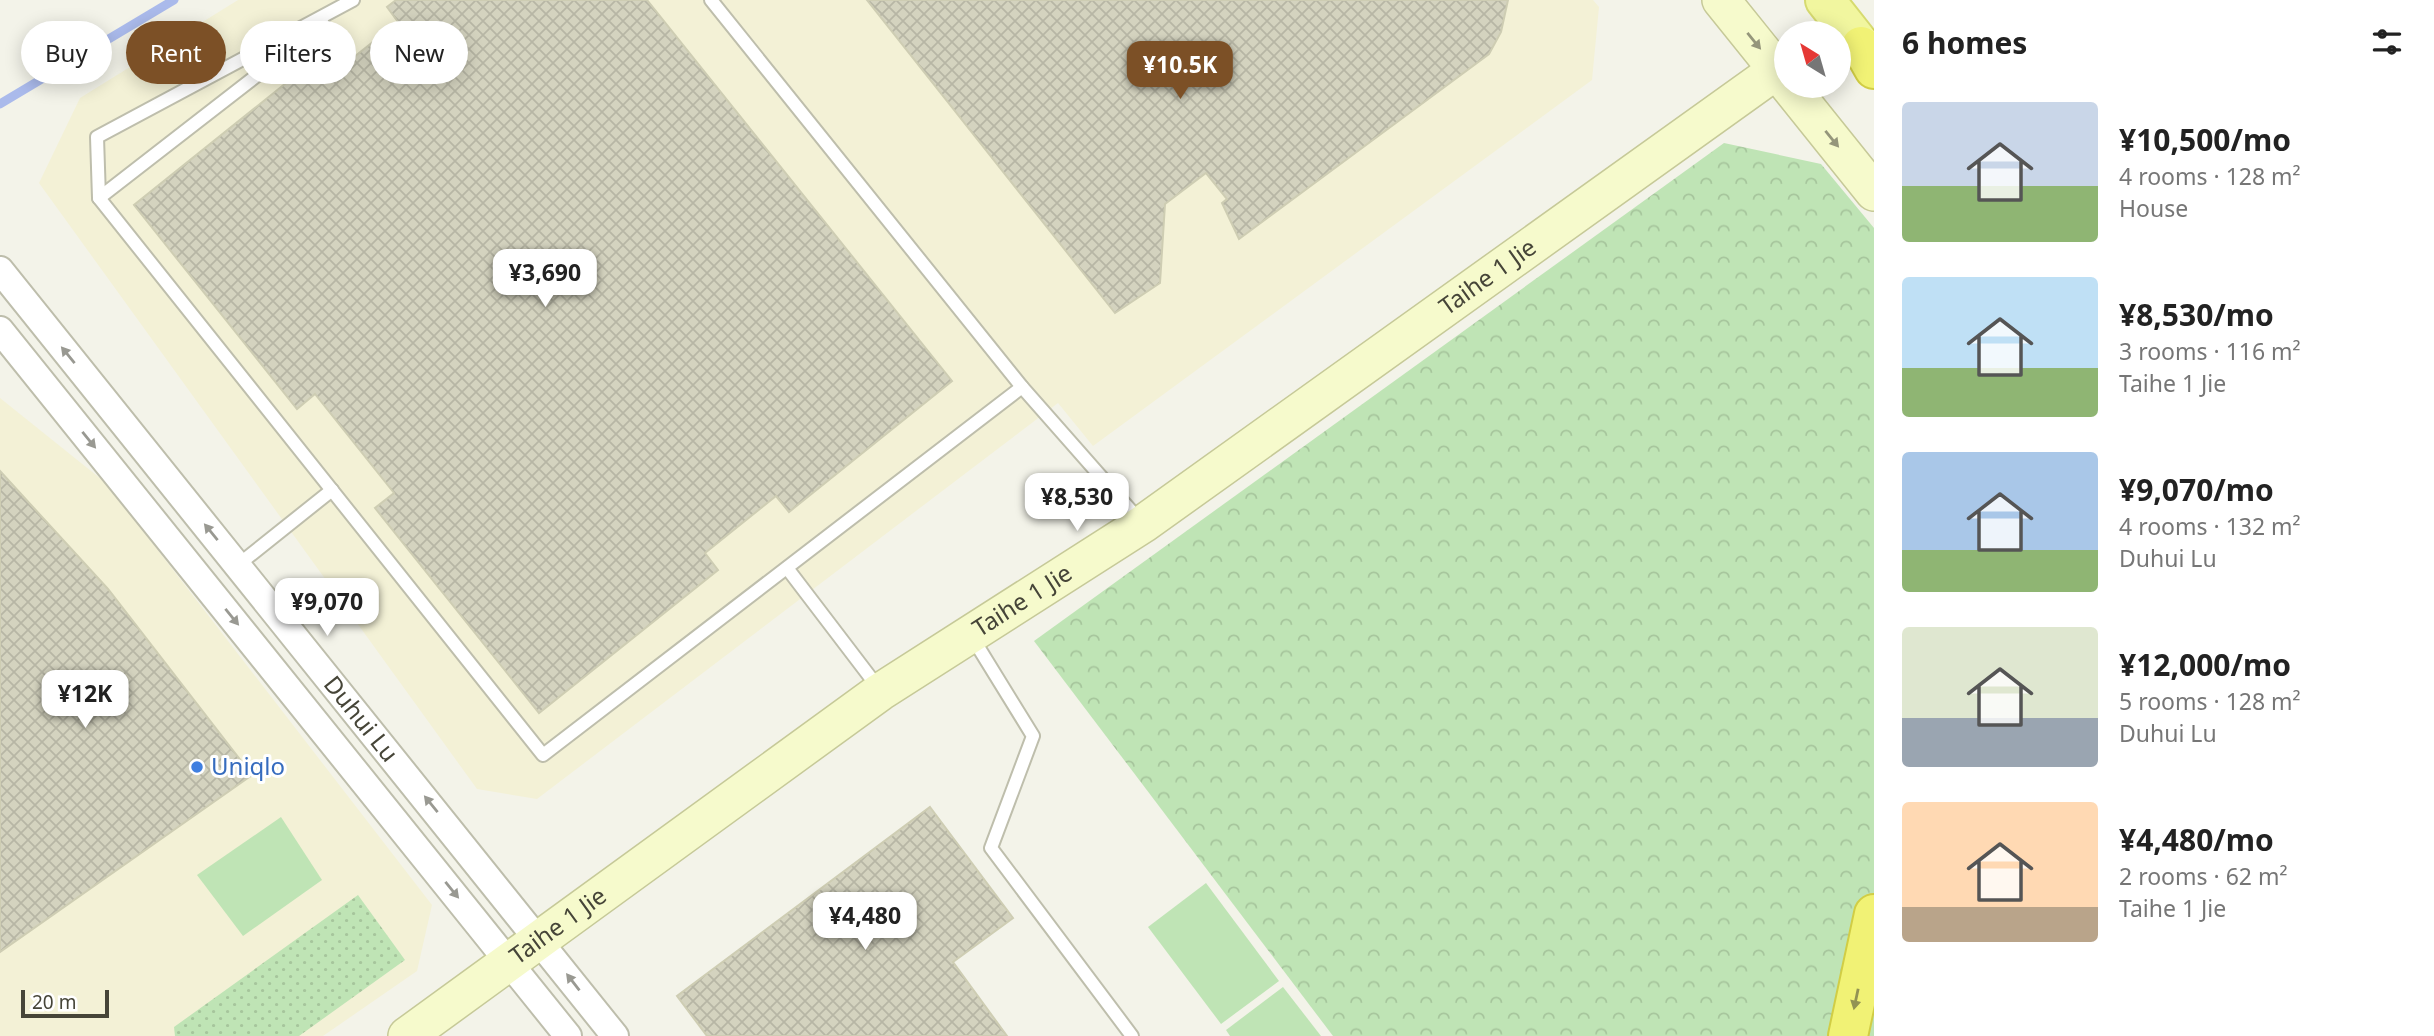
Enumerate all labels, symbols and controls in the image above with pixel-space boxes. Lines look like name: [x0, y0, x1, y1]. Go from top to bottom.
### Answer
chip: Buy: [21, 21, 112, 84]
chip: Rent: [126, 21, 226, 84]
chip: Filters: [240, 21, 356, 84]
chip: New: [370, 21, 468, 84]
north arrow: [1774, 21, 1852, 98]
map controls: [1774, 21, 1851, 98]
text: 6 homes: [1902, 22, 2027, 63]
icon: filters: [2368, 23, 2406, 61]
one-way arrow: [1746, 33, 1761, 50]
pin: ¥10.5K: [1123, 42, 1237, 101]
text: ¥10.5K: [1143, 48, 1217, 80]
text: ¥10,500/mo: [2119, 119, 2291, 160]
one-way arrow: [1824, 129, 1839, 147]
icon: home: [1958, 130, 2042, 214]
text: 4 rooms · 128 m²: [2119, 160, 2301, 192]
text: House: [2119, 192, 2188, 224]
street label: Taihe 1 Jie: [1432, 230, 1542, 322]
pin: ¥3,690: [488, 250, 602, 309]
text: ¥3,690: [509, 256, 581, 288]
text: ¥8,530/mo: [2119, 294, 2274, 335]
icon: home: [1958, 305, 2042, 389]
text: 3 rooms · 116 m²: [2119, 335, 2301, 367]
one-way arrow: [61, 346, 76, 364]
text: Taihe 1 Jie: [2119, 367, 2226, 399]
one-way arrow: [81, 432, 96, 449]
text: ¥9,070/mo: [2119, 469, 2274, 510]
pin: ¥8,530: [1020, 474, 1134, 533]
text: ¥8,530: [1041, 480, 1113, 512]
icon: home: [1958, 480, 2042, 564]
text: 4 rooms · 132 m²: [2119, 510, 2301, 542]
one-way arrow: [204, 523, 219, 540]
text: Duhui Lu: [2119, 542, 2217, 574]
street label: Taihe 1 Jie: [966, 556, 1078, 644]
pin: ¥9,070: [270, 578, 384, 638]
text: ¥9,070: [291, 585, 363, 617]
one-way arrow: [224, 609, 239, 626]
text: ¥12,000/mo: [2119, 644, 2291, 685]
icon: home: [1958, 655, 2042, 739]
street label: Duhui Lu: [317, 668, 407, 768]
pin: ¥12K: [44, 670, 126, 730]
text: ¥12K: [58, 677, 112, 709]
text: 5 rooms · 128 m²: [2119, 685, 2301, 717]
text: Duhui Lu: [2119, 717, 2217, 749]
place label: Uniqlo: [211, 749, 285, 782]
marker: Uniqlo: [189, 759, 205, 775]
one-way arrow: [424, 796, 439, 813]
text: ¥4,480/mo: [2119, 819, 2274, 860]
icon: home: [1958, 830, 2042, 914]
text: 2 rooms · 62 m²: [2119, 860, 2288, 892]
street label: Taihe 1 Jie: [502, 879, 612, 971]
one-way arrow: [444, 881, 459, 898]
pin: ¥4,480: [808, 892, 922, 952]
text: Taihe 1 Jie: [2119, 892, 2226, 924]
text: ¥4,480: [829, 899, 901, 931]
one-way arrow: [566, 973, 580, 991]
scale bar: [21, 987, 108, 1019]
one-way arrow: [1851, 988, 1862, 1010]
text: 20 m: [32, 989, 76, 1015]

